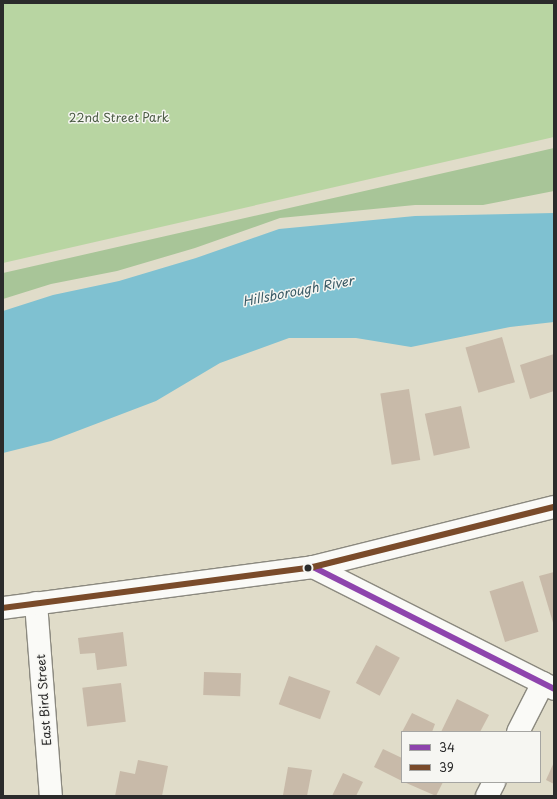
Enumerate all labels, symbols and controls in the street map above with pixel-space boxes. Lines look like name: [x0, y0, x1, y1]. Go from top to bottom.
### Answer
park label: 22nd Street Park: [69, 111, 169, 125]
water label: Hillsborough River: [241, 273, 355, 309]
unlabelled marker: [303, 563, 313, 573]
street label: East Bird Street: [34, 653, 54, 747]
legend: [401, 731, 541, 783]
text: 34: [439, 738, 455, 756]
text: 39: [439, 758, 454, 776]

